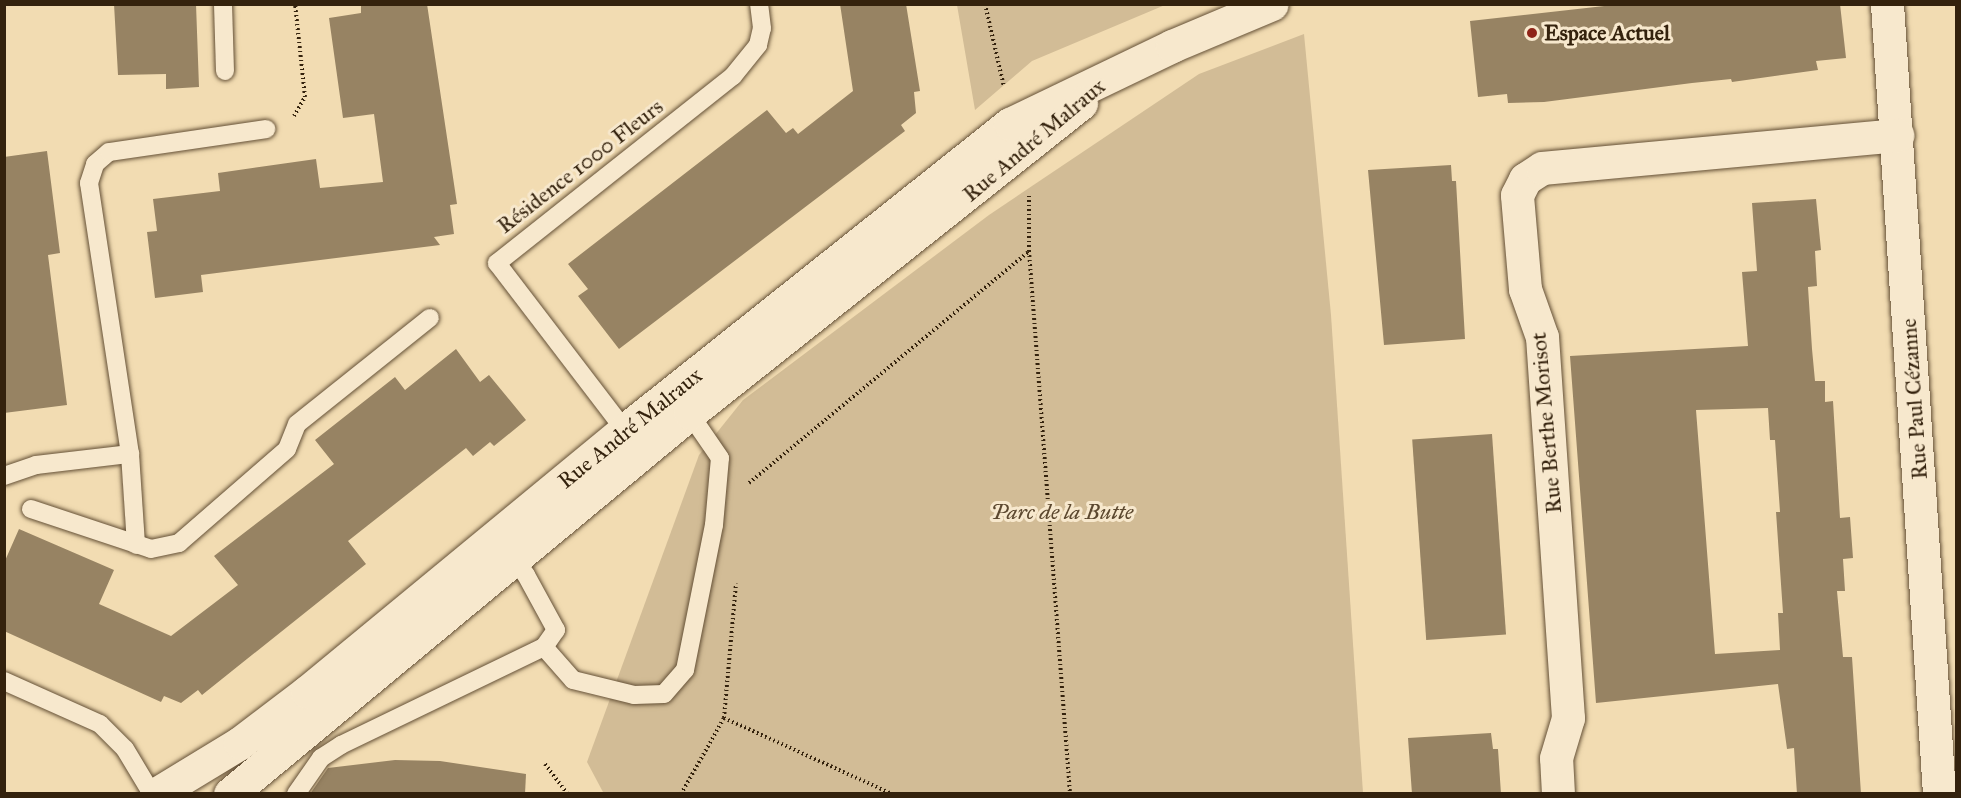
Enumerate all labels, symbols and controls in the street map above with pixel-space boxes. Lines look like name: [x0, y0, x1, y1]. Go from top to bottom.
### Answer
place label: Espace Actuel: [1544, 20, 1670, 46]
marker: Espace Actuel: [1525, 26, 1539, 40]
street label: Rue André Malraux: [957, 73, 1111, 207]
street label: Résidence 1000 Fleurs: [492, 93, 668, 239]
street label: Rue Paul Cézanne: [1895, 318, 1933, 480]
street label: Rue Berthe Morisot: [1525, 331, 1567, 515]
street label: Rue André Malraux: [553, 362, 707, 494]
park label: Parc de la Butte: [991, 499, 1133, 525]

